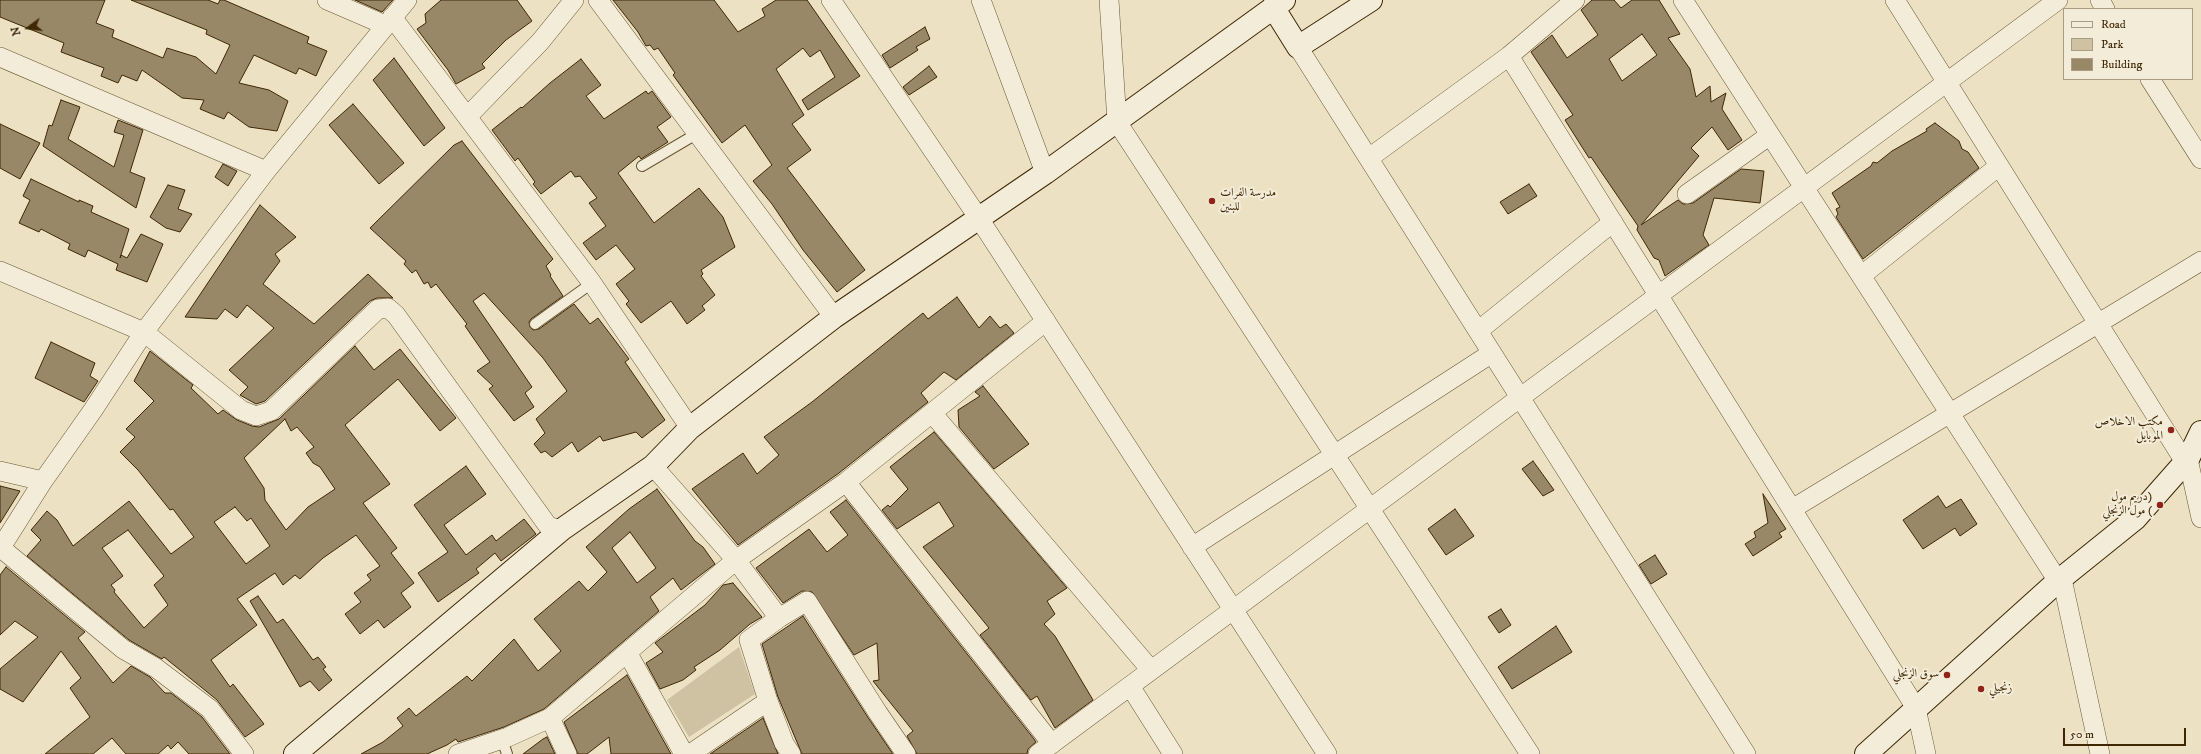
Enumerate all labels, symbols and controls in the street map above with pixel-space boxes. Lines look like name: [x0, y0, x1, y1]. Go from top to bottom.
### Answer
north arrow: [8, 8, 48, 48]
legend: [2063, 8, 2193, 80]
text: Road: [2101, 17, 2126, 32]
text: N: [8, 25, 24, 37]
text: Park: [2101, 37, 2123, 52]
text: Building: [2101, 57, 2142, 72]
place label: مدرسة الفرات للبنين: [1220, 187, 1276, 215]
marker: مدرسة الفرات للبنين: [1207, 196, 1217, 206]
place label: مكتب الاخلاص الموبايل: [2095, 416, 2163, 444]
marker: مكتب الاخلاص الموبايل: [2166, 425, 2176, 435]
place label: دريم مول) مول الزنجلي (: [2103, 491, 2152, 519]
marker: دريم مول) مول الزنجلي (: [2155, 500, 2165, 510]
place label: سوق الزنجلي: [1893, 668, 1939, 682]
marker: سوق الزنجلي: [1942, 670, 1952, 680]
place label: زنجيلي: [1989, 682, 2012, 696]
marker: زنجيلي: [1976, 684, 1986, 694]
scale bar: [2065, 720, 2188, 746]
text: 50 m: [2070, 727, 2094, 742]

